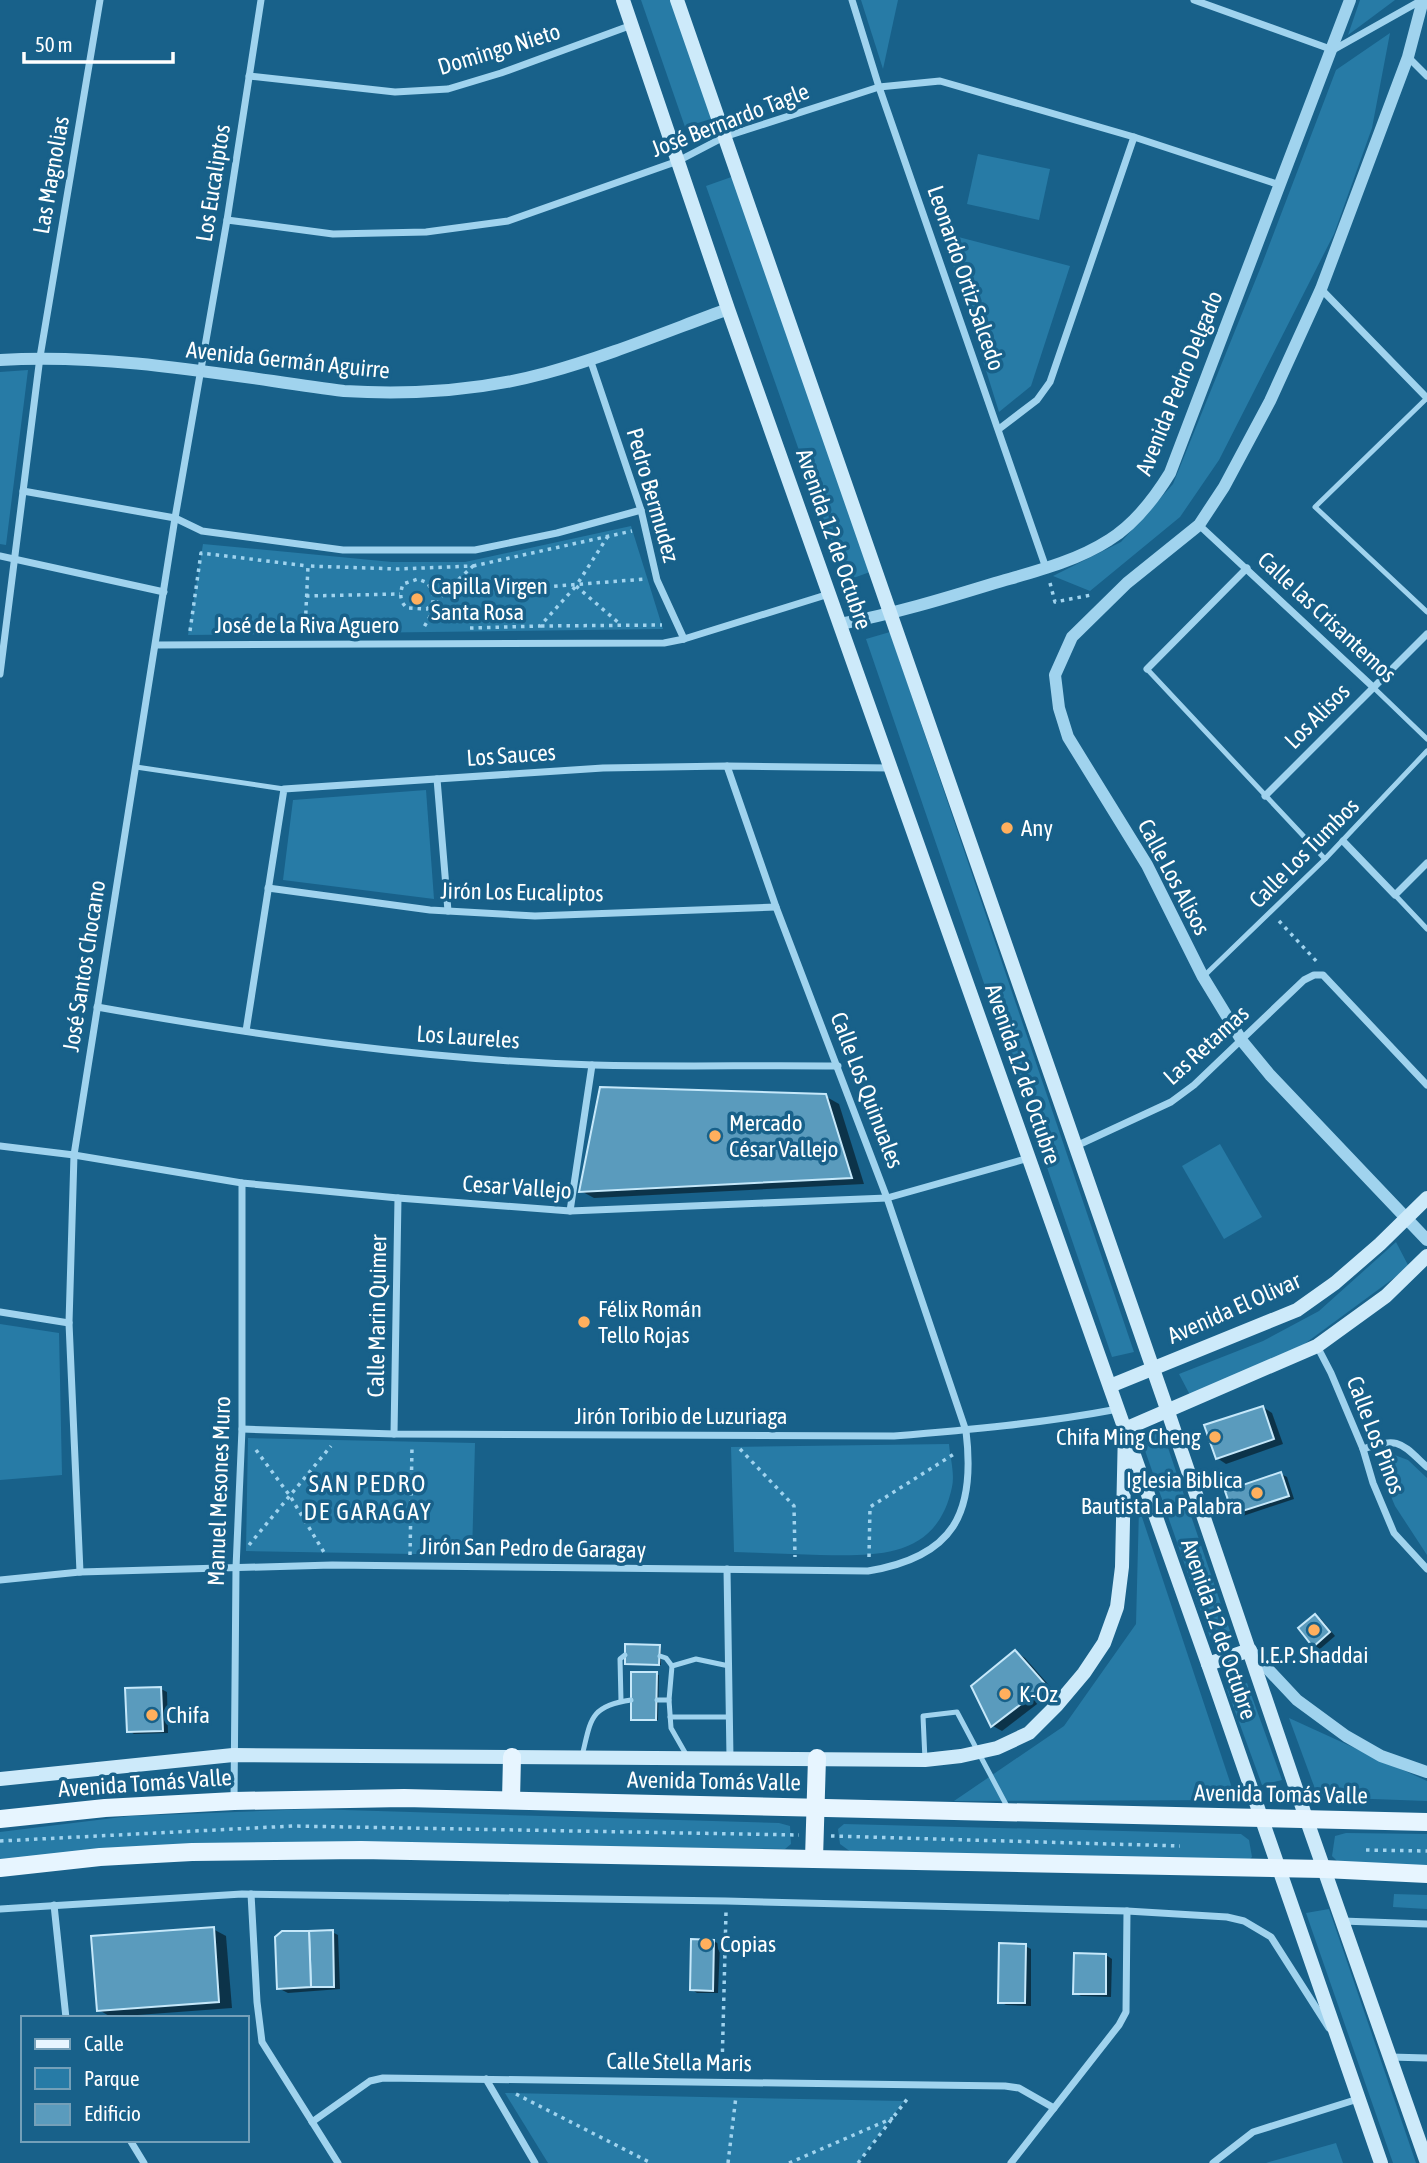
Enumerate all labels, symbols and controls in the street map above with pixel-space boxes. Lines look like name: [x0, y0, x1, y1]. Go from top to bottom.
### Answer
street label: Domingo Nieto: [435, 18, 563, 80]
scale bar: [24, 21, 173, 65]
text: 50 m: [35, 32, 73, 56]
street label: José Bernardo Tagle: [647, 78, 813, 162]
street label: Las Magnolias: [28, 114, 74, 236]
street label: Los Eucaliptos: [191, 122, 235, 244]
street label: Leonardo Ortiz Salcedo: [922, 182, 1010, 374]
street label: Avenida Pedro Delgado: [1130, 287, 1228, 479]
street label: Avenida Germán Aguirre: [185, 336, 391, 384]
street label: Pedro Bermudez: [621, 425, 685, 565]
street label: Avenida 12 de Octubre: [791, 445, 877, 633]
street label: Calle las Crisantemos: [1253, 546, 1401, 688]
place label: Capilla Virgen Santa Rosa: [431, 573, 548, 625]
marker: Capilla Virgen Santa Rosa: [409, 591, 425, 607]
street label: José de la Riva Aguero: [215, 612, 399, 638]
street label: Los Alisos: [1279, 678, 1355, 754]
street label: Los Sauces: [465, 739, 557, 771]
street label: Calle Los Tumbos: [1244, 793, 1364, 913]
place label: Any: [1021, 815, 1053, 841]
street label: Calle Los Alisos: [1133, 815, 1215, 939]
marker: Any: [999, 820, 1015, 836]
street label: José Santos Chocano: [58, 878, 110, 1054]
street label: Jirón Los Eucaliptos: [440, 878, 604, 906]
street label: Avenida 12 de Octubre: [980, 980, 1066, 1168]
street label: Las Retamas: [1158, 1000, 1254, 1090]
street label: Calle Los Quinuales: [825, 1008, 909, 1172]
street label: Los Laureles: [416, 1020, 520, 1054]
place label: Mercado César Vallejo: [729, 1110, 838, 1162]
marker: Mercado César Vallejo: [707, 1128, 723, 1144]
street label: Cesar Vallejo: [462, 1170, 572, 1204]
street label: Calle Marin Quimer: [363, 1233, 391, 1398]
street label: Avenida El Olivar: [1164, 1267, 1306, 1349]
place label: Félix Román Tello Rojas: [598, 1296, 702, 1348]
marker: Félix Román Tello Rojas: [576, 1314, 592, 1330]
street label: Calle Los Pinos: [1342, 1373, 1410, 1497]
street label: Manuel Mesones Muro: [203, 1396, 235, 1586]
street label: Jirón Toribio de Luzuriaga: [574, 1403, 788, 1429]
place label: Chifa Ming Cheng: [1056, 1424, 1201, 1450]
marker: Chifa Ming Cheng: [1207, 1429, 1223, 1445]
place label: Iglesia Biblica Bautista La Palabra: [1081, 1467, 1243, 1519]
district label: SAN PEDRO DE GARAGAY: [303, 1470, 433, 1525]
marker: Iglesia Biblica Bautista La Palabra: [1249, 1485, 1265, 1501]
street label: Jirón San Pedro de Garagay: [420, 1533, 646, 1563]
street label: Avenida 12 de Octubre: [1176, 1535, 1262, 1723]
marker: I.E.P. Shaddai: [1306, 1622, 1322, 1638]
place label: I.E.P. Shaddai: [1259, 1642, 1369, 1668]
place label: K-Oz: [1019, 1681, 1058, 1707]
marker: K-Oz: [997, 1686, 1013, 1702]
place label: Chifa: [166, 1702, 210, 1728]
marker: Chifa: [144, 1707, 160, 1723]
street label: Avenida Tomás Valle: [57, 1764, 233, 1802]
street label: Avenida Tomás Valle: [627, 1766, 801, 1796]
street label: Avenida Tomás Valle: [1194, 1779, 1368, 1809]
place label: Copias: [720, 1931, 776, 1957]
marker: Copias: [698, 1936, 714, 1952]
legend: [21, 2016, 248, 2142]
text: Calle: [84, 2031, 124, 2055]
street label: Calle Stella Maris: [606, 2048, 752, 2076]
text: Parque: [84, 2066, 139, 2090]
text: Edificio: [84, 2101, 141, 2125]

